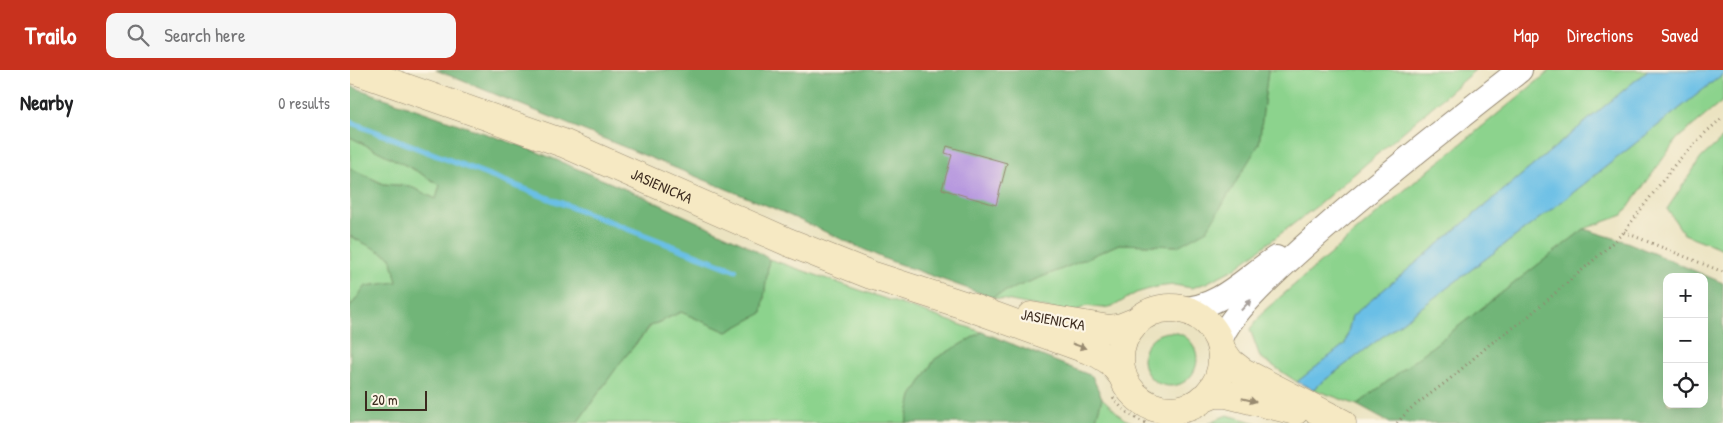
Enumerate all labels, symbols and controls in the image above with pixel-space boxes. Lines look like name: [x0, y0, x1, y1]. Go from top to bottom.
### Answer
search box: [106, 13, 456, 58]
text: Trailo: [25, 19, 76, 51]
icon: search: [124, 21, 152, 49]
text: Search here: [164, 22, 246, 48]
text: Map: [1514, 23, 1539, 48]
text: Directions: [1567, 23, 1633, 48]
text: Saved: [1661, 23, 1698, 48]
text: Nearby: [20, 88, 73, 117]
text: 0 results: [278, 92, 330, 114]
street label: JASIENICKA: [628, 163, 696, 209]
map controls: [1663, 273, 1708, 408]
button: +: [1663, 273, 1708, 318]
one-way arrow: [1240, 300, 1252, 312]
street label: JASIENICKA: [1019, 304, 1087, 336]
button: −: [1663, 318, 1708, 363]
one-way arrow: [1071, 343, 1086, 350]
button: locate: [1663, 363, 1708, 408]
scale bar: [365, 388, 428, 411]
text: 20 m: [372, 390, 398, 409]
one-way arrow: [1242, 396, 1257, 404]

